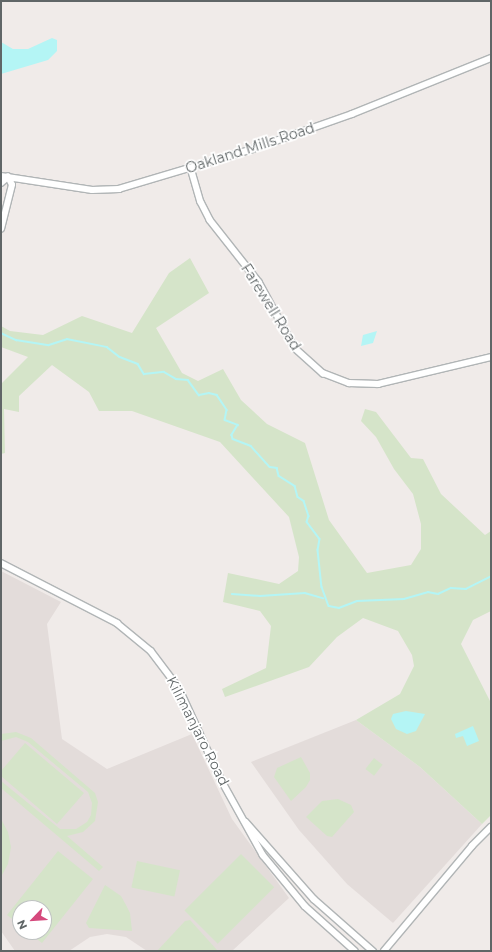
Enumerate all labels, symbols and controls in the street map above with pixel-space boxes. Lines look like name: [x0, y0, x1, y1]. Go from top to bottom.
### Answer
street label: Oakland Mills Road: [183, 119, 317, 177]
street label: Farewell Road: [238, 261, 304, 353]
street label: Kilimanjaro Road: [163, 674, 233, 788]
north arrow: [12, 900, 52, 940]
text: N: [14, 918, 30, 932]

